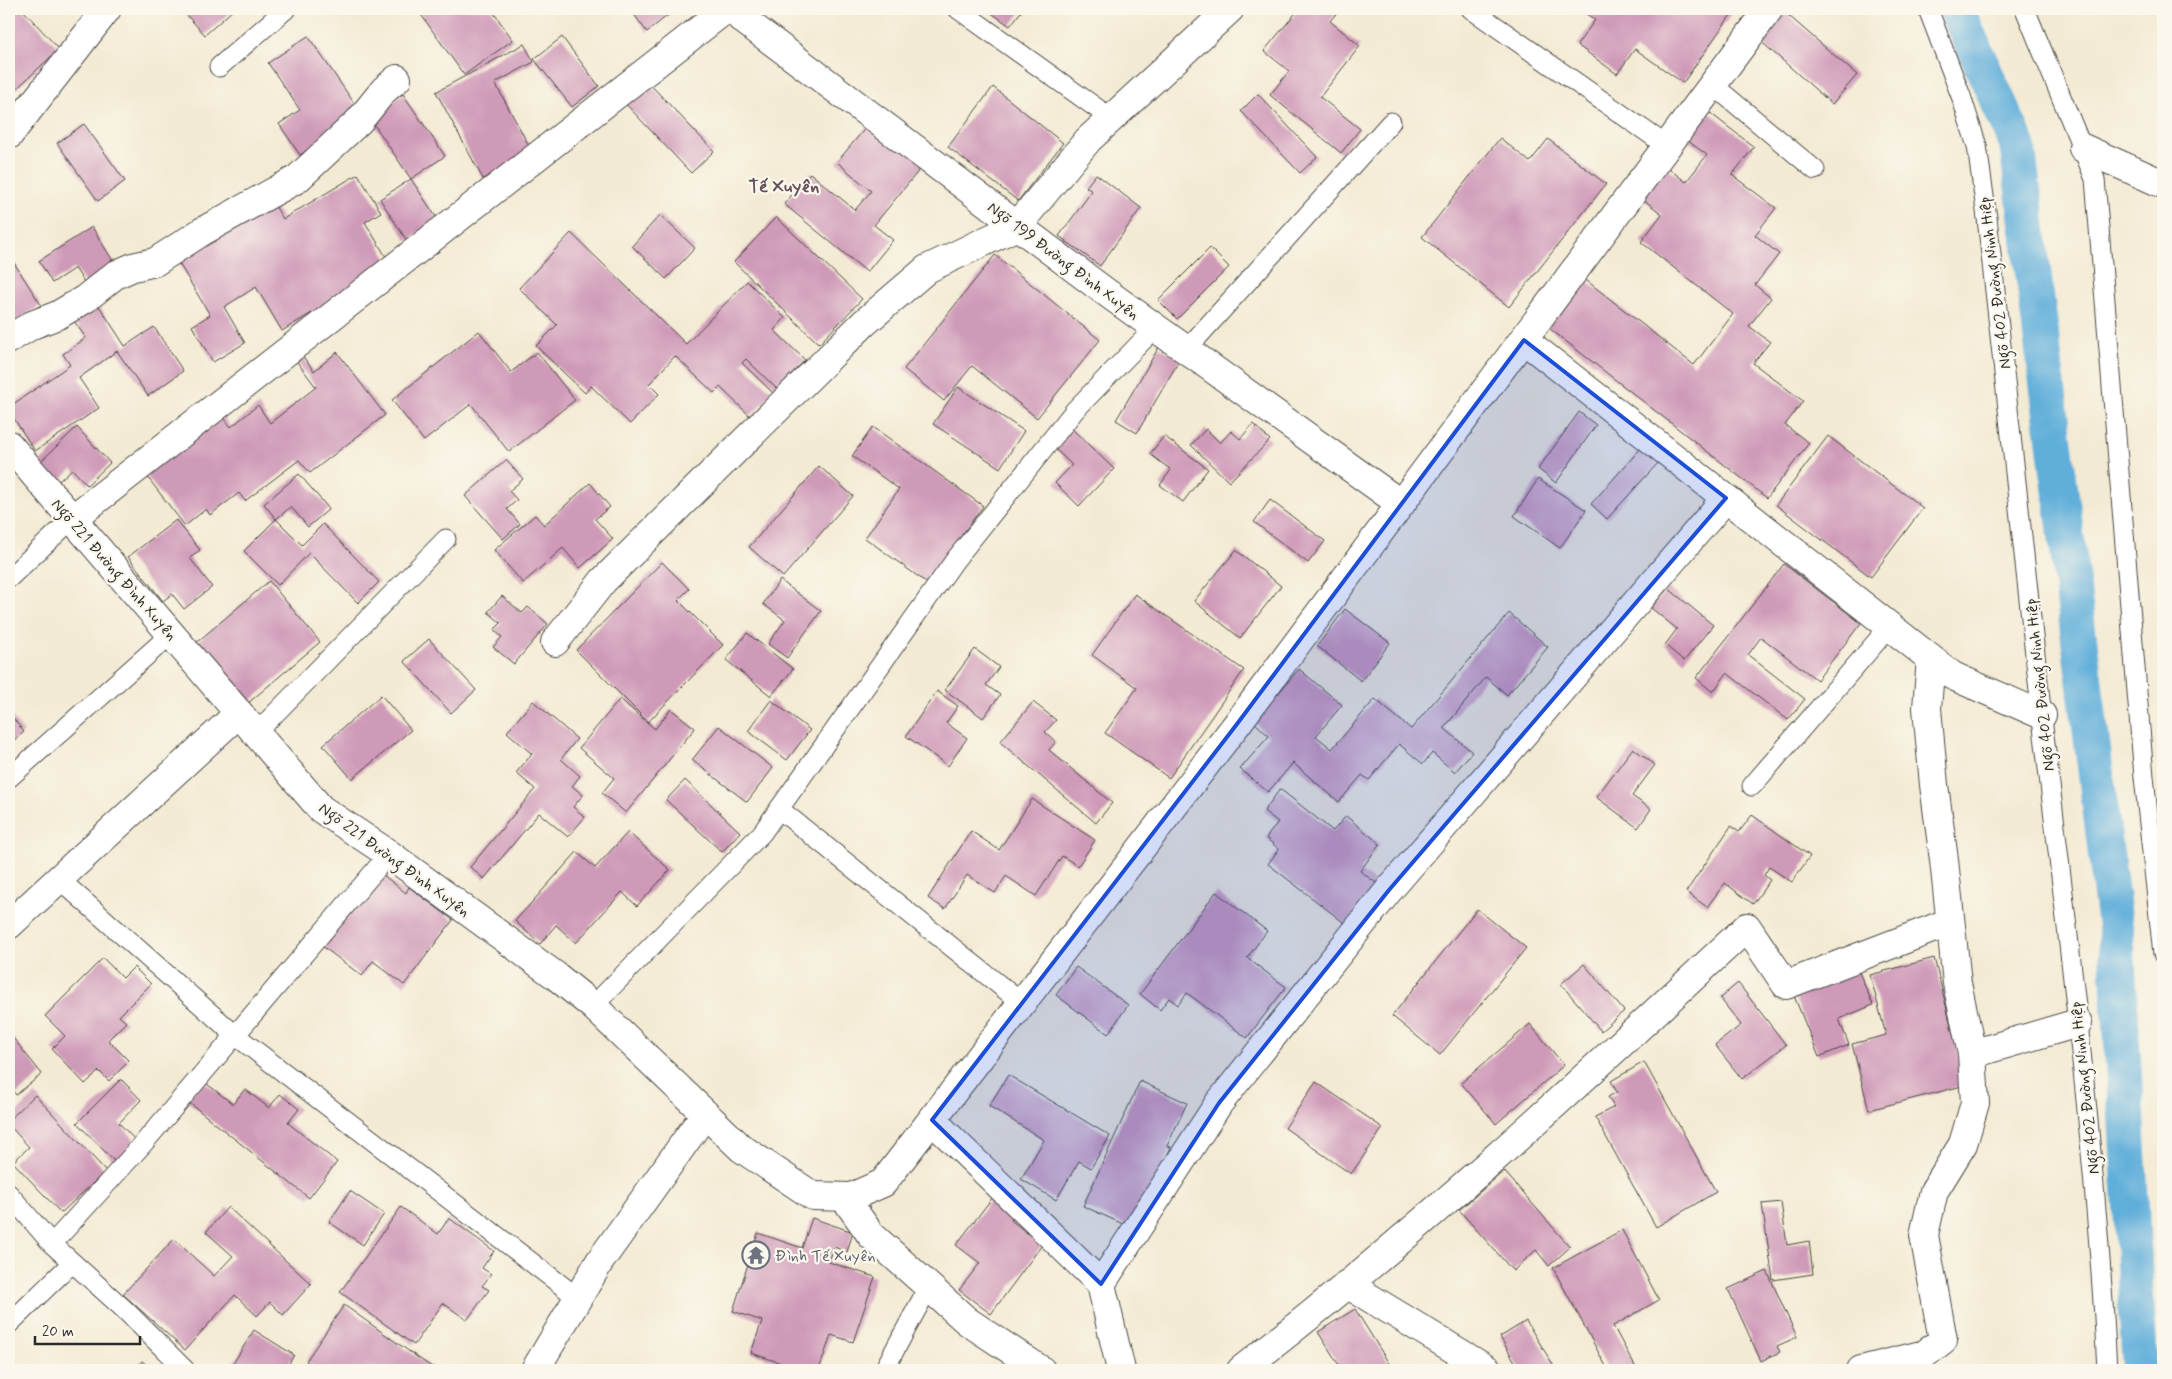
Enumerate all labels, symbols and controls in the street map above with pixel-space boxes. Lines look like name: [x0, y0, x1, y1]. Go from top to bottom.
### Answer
district label: Tế Xuyên: [749, 175, 819, 199]
street label: Ngõ 402 Đường Ninh Hiệp: [1974, 195, 2017, 370]
street label: Ngõ 199 Đường Đình Xuyên: [982, 197, 1143, 326]
street label: Ngõ 221 Đường Đình Xuyên: [45, 494, 182, 646]
street label: Ngõ 402 Đường Ninh Hiệp: [2021, 597, 2061, 772]
street label: Ngõ 221 Đường Đình Xuyên: [314, 798, 474, 923]
street label: Ngõ 402 Đường Ninh Hiệp: [2066, 1000, 2106, 1175]
temple icon: Đình Tế Xuyên: [741, 1240, 771, 1270]
place label: Đình Tế Xuyên: [775, 1246, 876, 1267]
scale bar: [35, 1314, 140, 1346]
text: 20 m: [42, 1322, 74, 1342]

